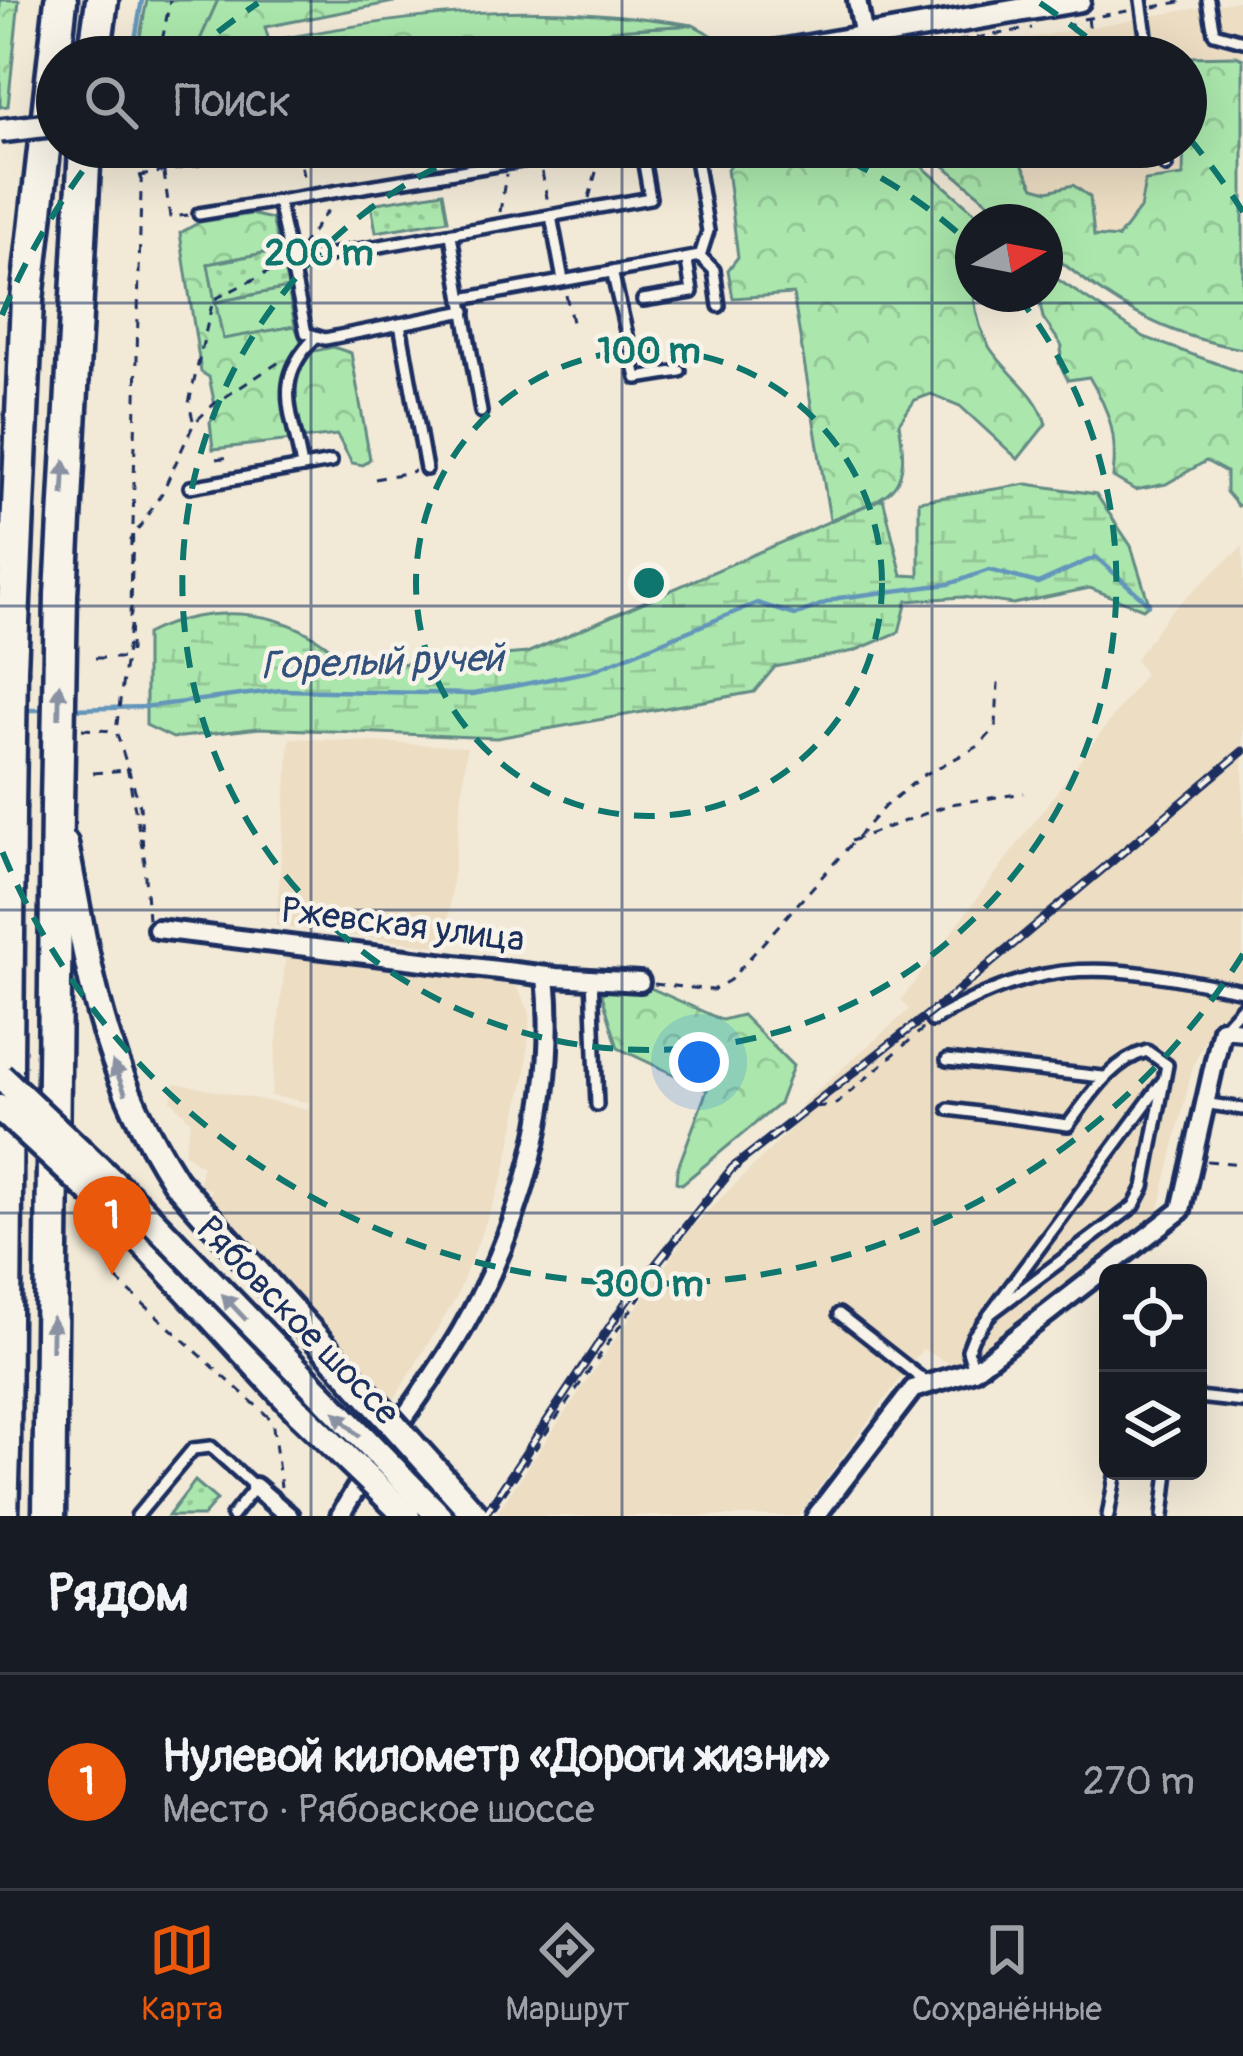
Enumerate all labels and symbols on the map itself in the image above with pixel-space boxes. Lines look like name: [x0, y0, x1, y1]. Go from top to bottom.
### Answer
north arrow: [955, 204, 1063, 312]
text: 200 m: [264, 231, 374, 276]
text: 100 m: [597, 329, 701, 374]
one-way arrow: [55, 458, 74, 496]
centre of rings: [628, 562, 670, 604]
water label: Горелый ручей: [260, 633, 507, 691]
one-way arrow: [49, 681, 69, 719]
street label: Ржевская улица: [279, 888, 527, 962]
your location: [669, 1032, 729, 1092]
one-way arrow: [109, 1060, 128, 1096]
pin: 1: [73, 1176, 151, 1275]
street label: Рябовское шоссе: [187, 1207, 409, 1435]
text: 300 m: [594, 1262, 704, 1307]
one-way arrow: [220, 1293, 248, 1322]
one-way arrow: [42, 1314, 61, 1352]
one-way arrow: [333, 1411, 362, 1439]

